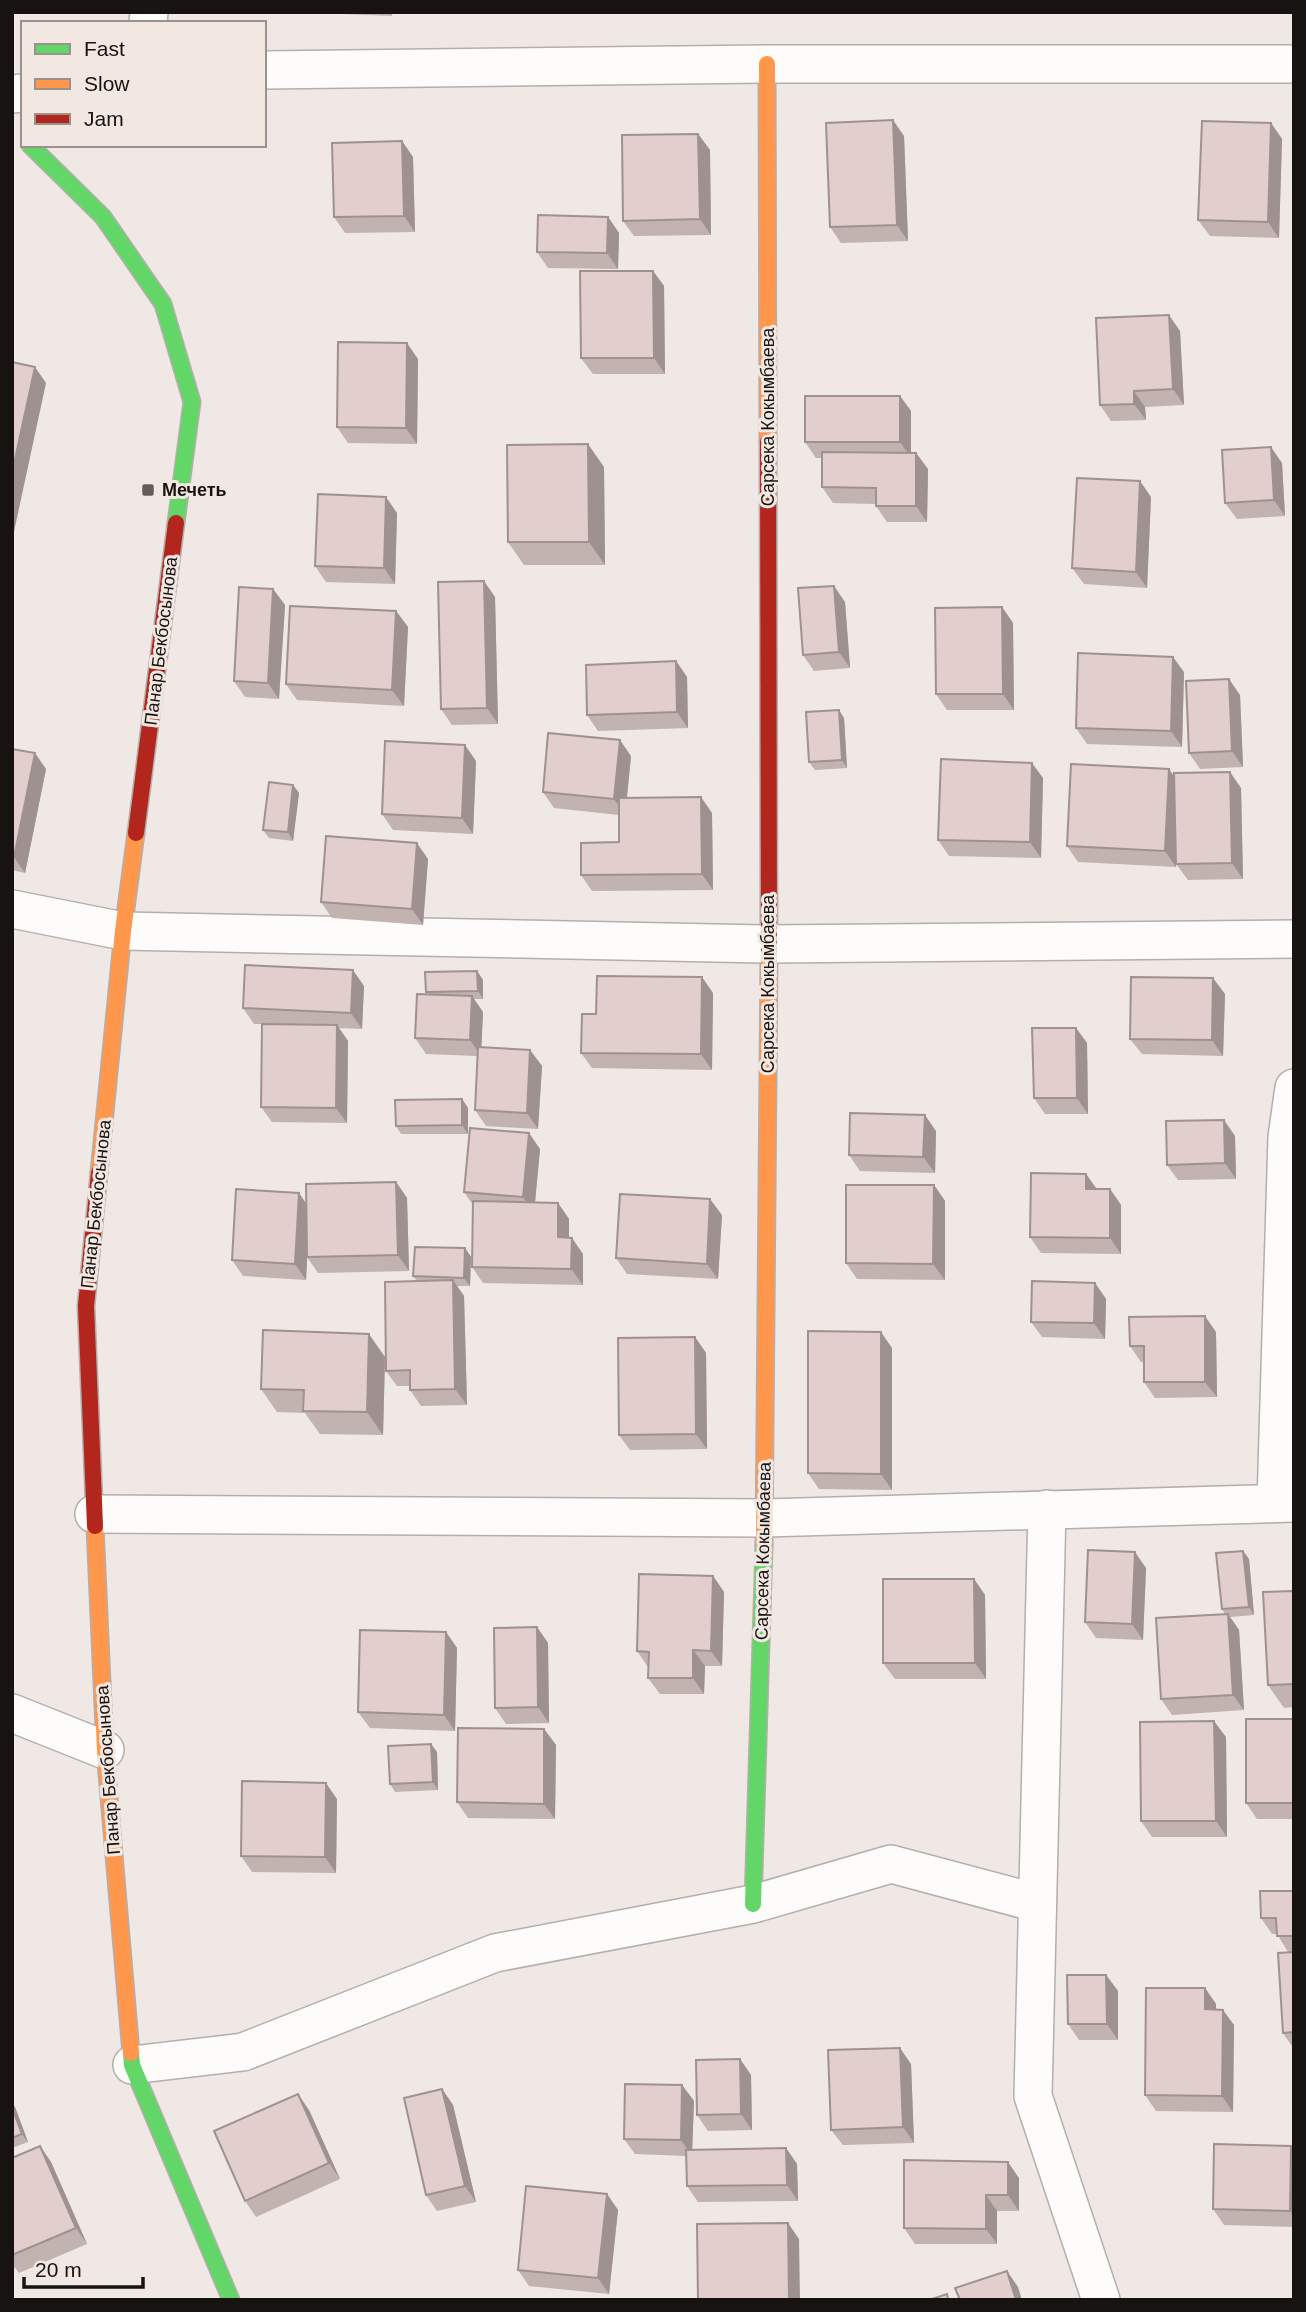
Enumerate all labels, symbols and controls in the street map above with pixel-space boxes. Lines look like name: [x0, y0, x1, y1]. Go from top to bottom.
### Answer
legend: [21, 21, 266, 147]
text: Fast: [84, 37, 125, 60]
text: Slow: [84, 72, 130, 95]
text: Jam: [84, 107, 124, 130]
street label: Сарсека Кокымбаева: [758, 327, 778, 506]
place label: Мечеть: [162, 480, 227, 500]
marker: Мечеть: [140, 482, 156, 498]
street label: Панар Бекбосынова: [141, 555, 181, 726]
street label: Сарсека Кокымбаева: [758, 894, 778, 1073]
street label: Панар Бекбосынова: [77, 1118, 115, 1289]
street label: Сарсека Кокымбаева: [751, 1461, 775, 1640]
street label: Панар Бекбосынова: [92, 1684, 124, 1855]
scale bar: [24, 2246, 144, 2290]
text: 20 m: [35, 2258, 82, 2281]

